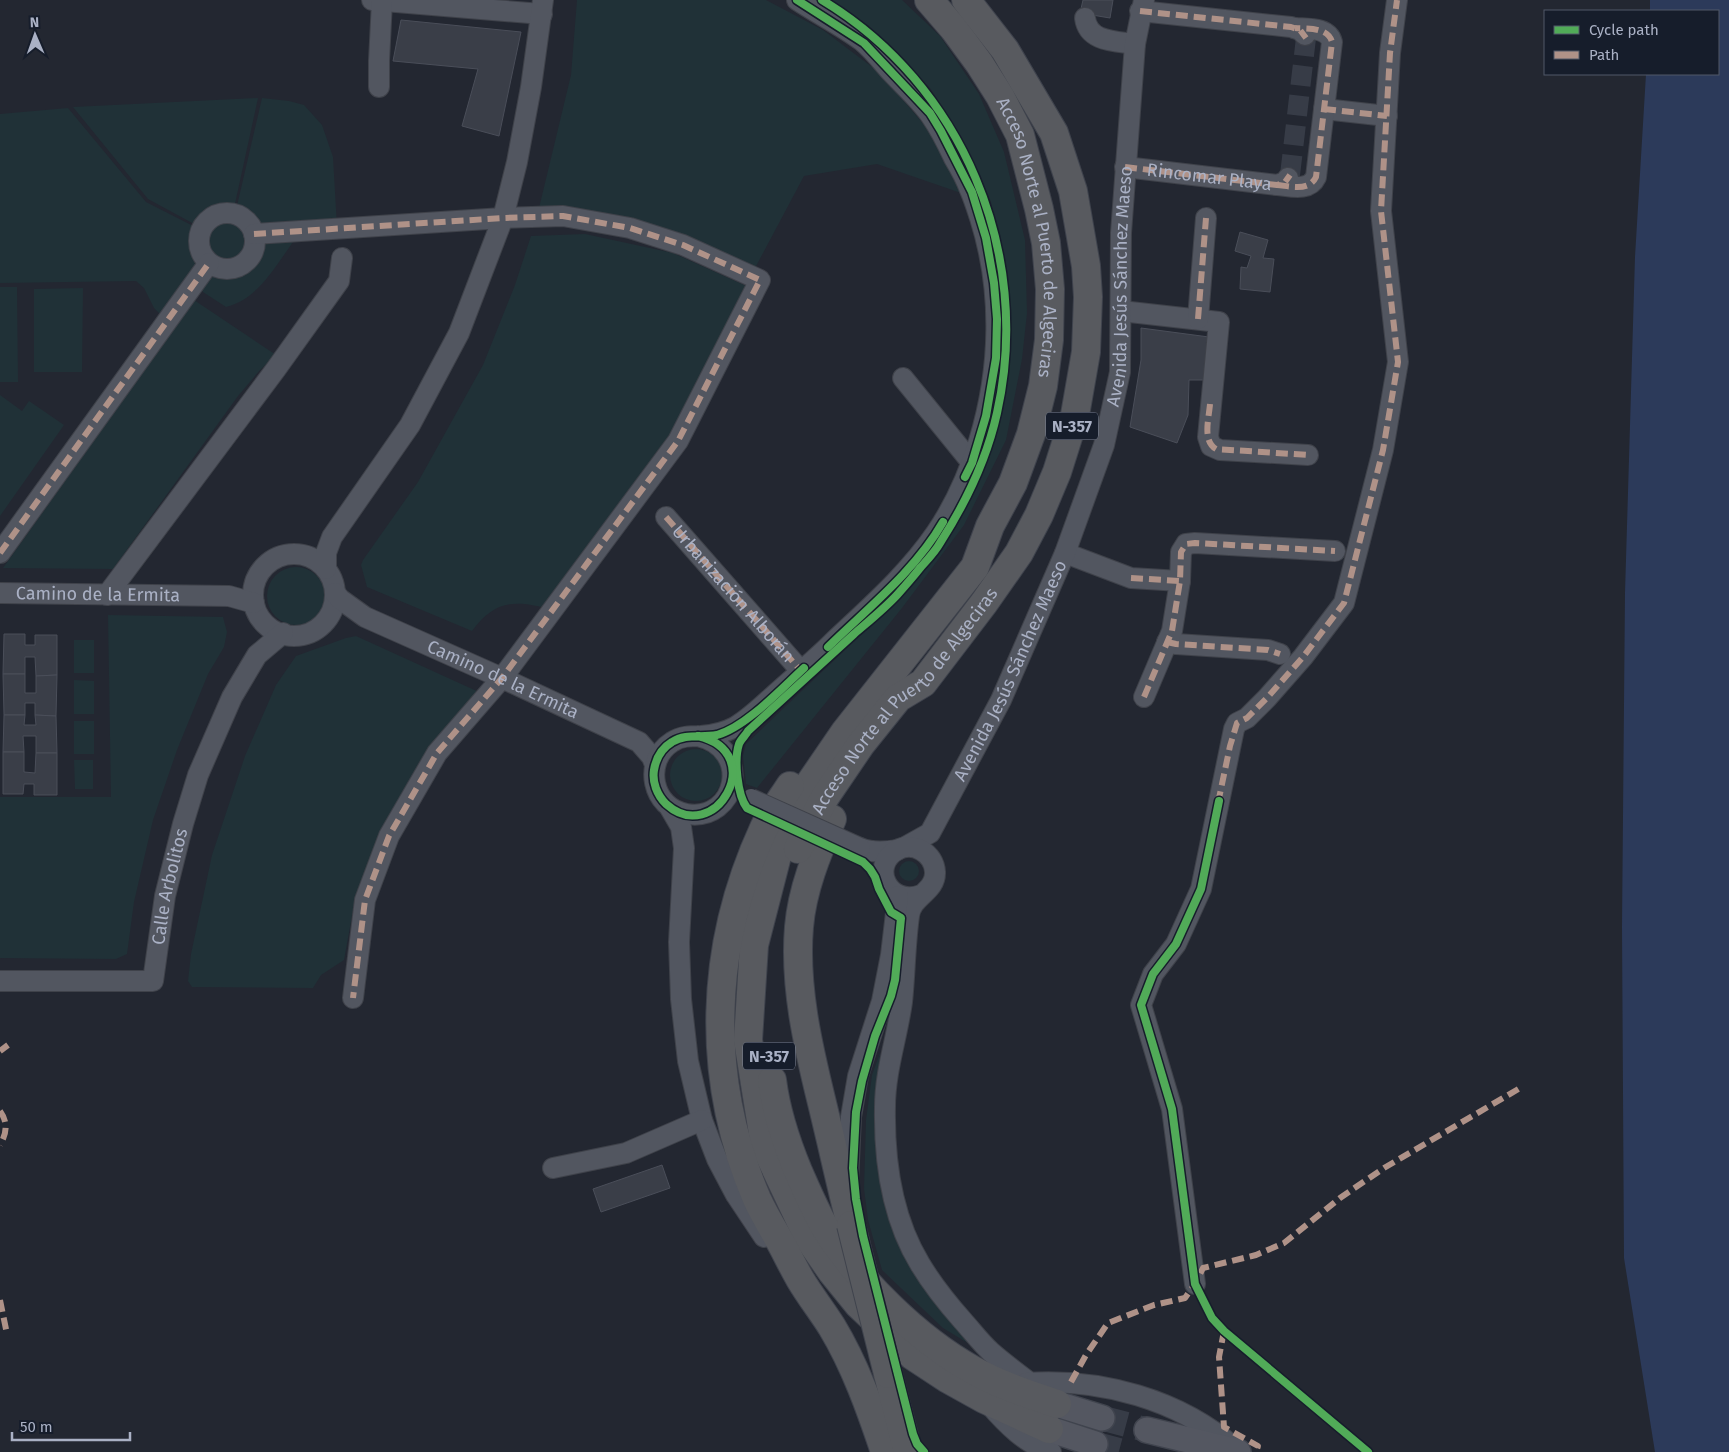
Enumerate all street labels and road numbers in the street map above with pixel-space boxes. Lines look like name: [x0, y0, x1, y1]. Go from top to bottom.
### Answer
street label: Acceso Norte al Puerto de Algeciras: [991, 93, 1061, 379]
street label: Rincomar Playa: [1146, 159, 1273, 195]
street label: Avenida Jesús Sánchez Maeso: [1102, 165, 1137, 409]
road number: N-357: [1046, 412, 1098, 440]
street label: Urbanización Alborán: [667, 521, 799, 667]
street label: Avenida Jesús Sánchez Maeso: [949, 557, 1072, 785]
street label: Camino de la Ermita: [16, 582, 180, 606]
street label: Acceso Norte al Puerto de Algeciras: [807, 583, 1002, 818]
street label: Camino de la Ermita: [424, 635, 582, 723]
street label: Calle Arbolitos: [147, 826, 193, 946]
road number: N-357: [743, 1042, 795, 1070]

